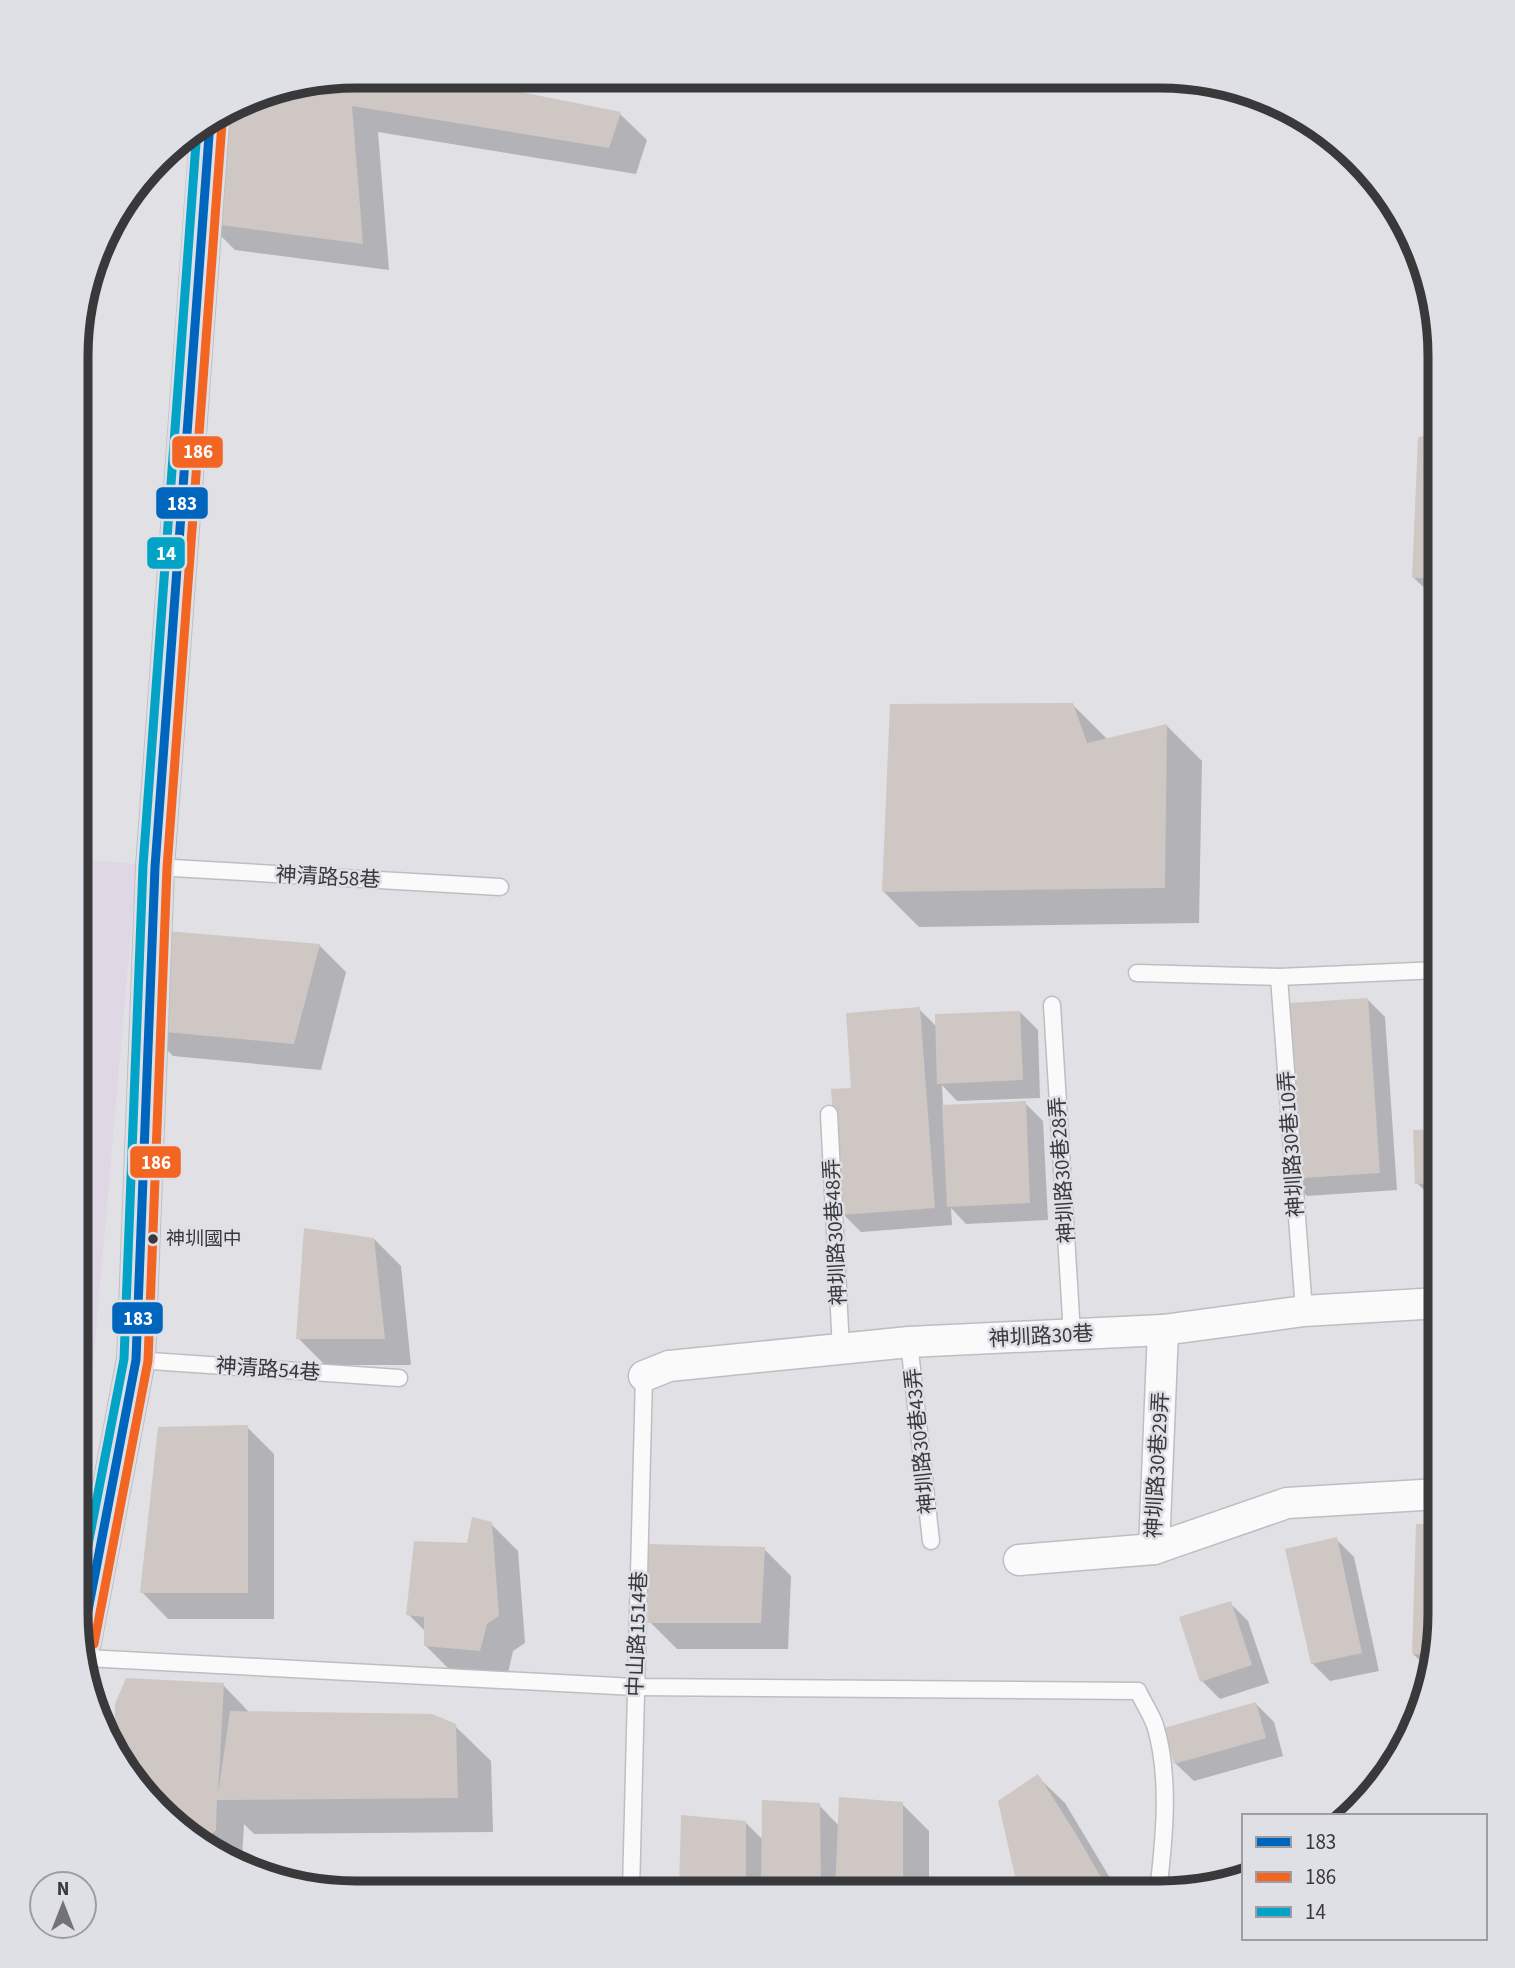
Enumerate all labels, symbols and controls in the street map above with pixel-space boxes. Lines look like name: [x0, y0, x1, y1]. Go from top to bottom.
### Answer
line badge: 186: [171, 435, 224, 469]
text: 186: [183, 439, 213, 466]
line badge: 183: [155, 486, 209, 520]
text: 183: [167, 491, 197, 518]
line badge: 14: [146, 536, 186, 570]
text: 14: [156, 541, 176, 568]
street label: 神清路58巷: [275, 859, 381, 895]
street label: 神圳路30巷10弄: [1271, 1070, 1311, 1218]
street label: 神圳路30巷28弄: [1042, 1096, 1082, 1244]
line badge: 186: [129, 1145, 182, 1179]
text: 186: [141, 1150, 171, 1177]
street label: 神圳路30巷48弄: [816, 1158, 854, 1306]
place label: 神圳國中: [166, 1226, 242, 1253]
marker: 神圳國中: [146, 1232, 160, 1246]
line badge: 183: [111, 1301, 164, 1335]
text: 183: [123, 1306, 153, 1333]
street label: 神圳路30巷: [988, 1318, 1094, 1354]
street label: 神清路54巷: [215, 1350, 321, 1388]
street label: 神圳路30巷43弄: [897, 1366, 943, 1516]
street label: 神圳路30巷29弄: [1138, 1391, 1176, 1539]
street label: 中山路1514巷: [620, 1571, 654, 1697]
legend: [1242, 1814, 1487, 1940]
text: 183: [1305, 1827, 1336, 1857]
text: 186: [1305, 1862, 1336, 1892]
north arrow: [28, 1870, 98, 1940]
text: N: [57, 1876, 69, 1903]
text: 14: [1305, 1897, 1326, 1927]

